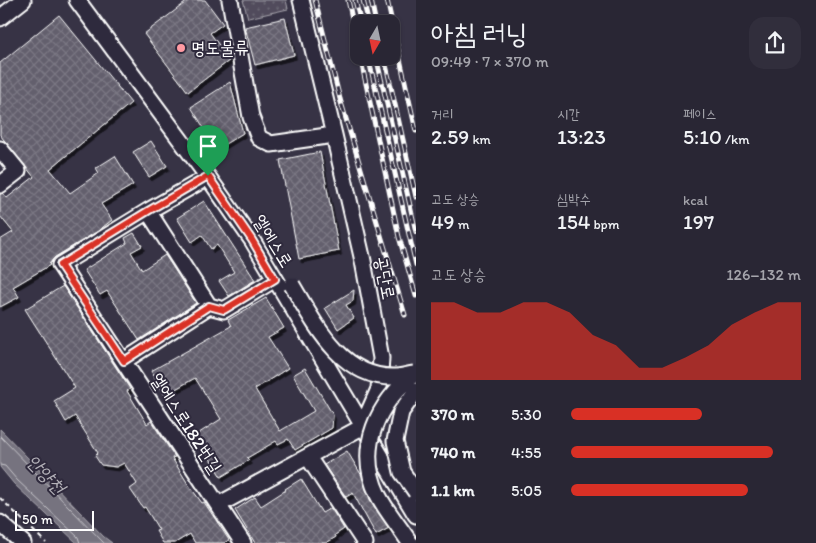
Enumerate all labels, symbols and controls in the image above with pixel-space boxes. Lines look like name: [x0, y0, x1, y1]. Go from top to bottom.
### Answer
north arrow: [350, 15, 400, 65]
map controls: [350, 15, 400, 65]
text: 아침 러닝: [431, 16, 527, 50]
button: share: [749, 17, 801, 69]
place label: 명도물류: [191, 37, 249, 59]
marker: 명도물류: [175, 42, 187, 54]
text: 09:49 · 7 × 370 m: [431, 52, 549, 71]
text: 거리: [431, 106, 454, 123]
text: 시간: [557, 106, 580, 123]
text: 페이스: [683, 106, 717, 123]
text: 2.59: [431, 124, 469, 149]
text: 13:23: [557, 124, 606, 149]
text: 5:10: [683, 124, 722, 149]
pin: [187, 125, 229, 176]
text: km: [469, 131, 491, 148]
text: /km: [722, 131, 749, 148]
icon: arrive: [194, 132, 222, 160]
text: 고도 상승: [431, 191, 479, 208]
text: 심박수: [557, 191, 591, 208]
text: kcal: [683, 192, 708, 209]
text: 49: [431, 209, 455, 234]
text: 154: [557, 209, 590, 234]
text: 197: [683, 209, 714, 234]
street label: 엘에스로: [248, 211, 298, 271]
text: m: [455, 216, 470, 233]
text: bpm: [590, 216, 620, 233]
street label: 공단로: [370, 255, 400, 301]
text: 고도 상승: [431, 265, 486, 284]
text: 126–132 m: [726, 265, 801, 284]
street label: 엘에스로182번길: [146, 369, 227, 477]
text: 370 m: [431, 405, 475, 424]
text: 5:30: [511, 405, 542, 424]
text: 740 m: [431, 443, 475, 462]
text: 4:55: [511, 443, 541, 462]
water label: 안양천: [22, 450, 71, 500]
text: 1.1 km: [431, 481, 475, 500]
text: 5:05: [511, 481, 542, 500]
scale bar: [15, 508, 94, 531]
text: 50 m: [22, 511, 53, 528]

